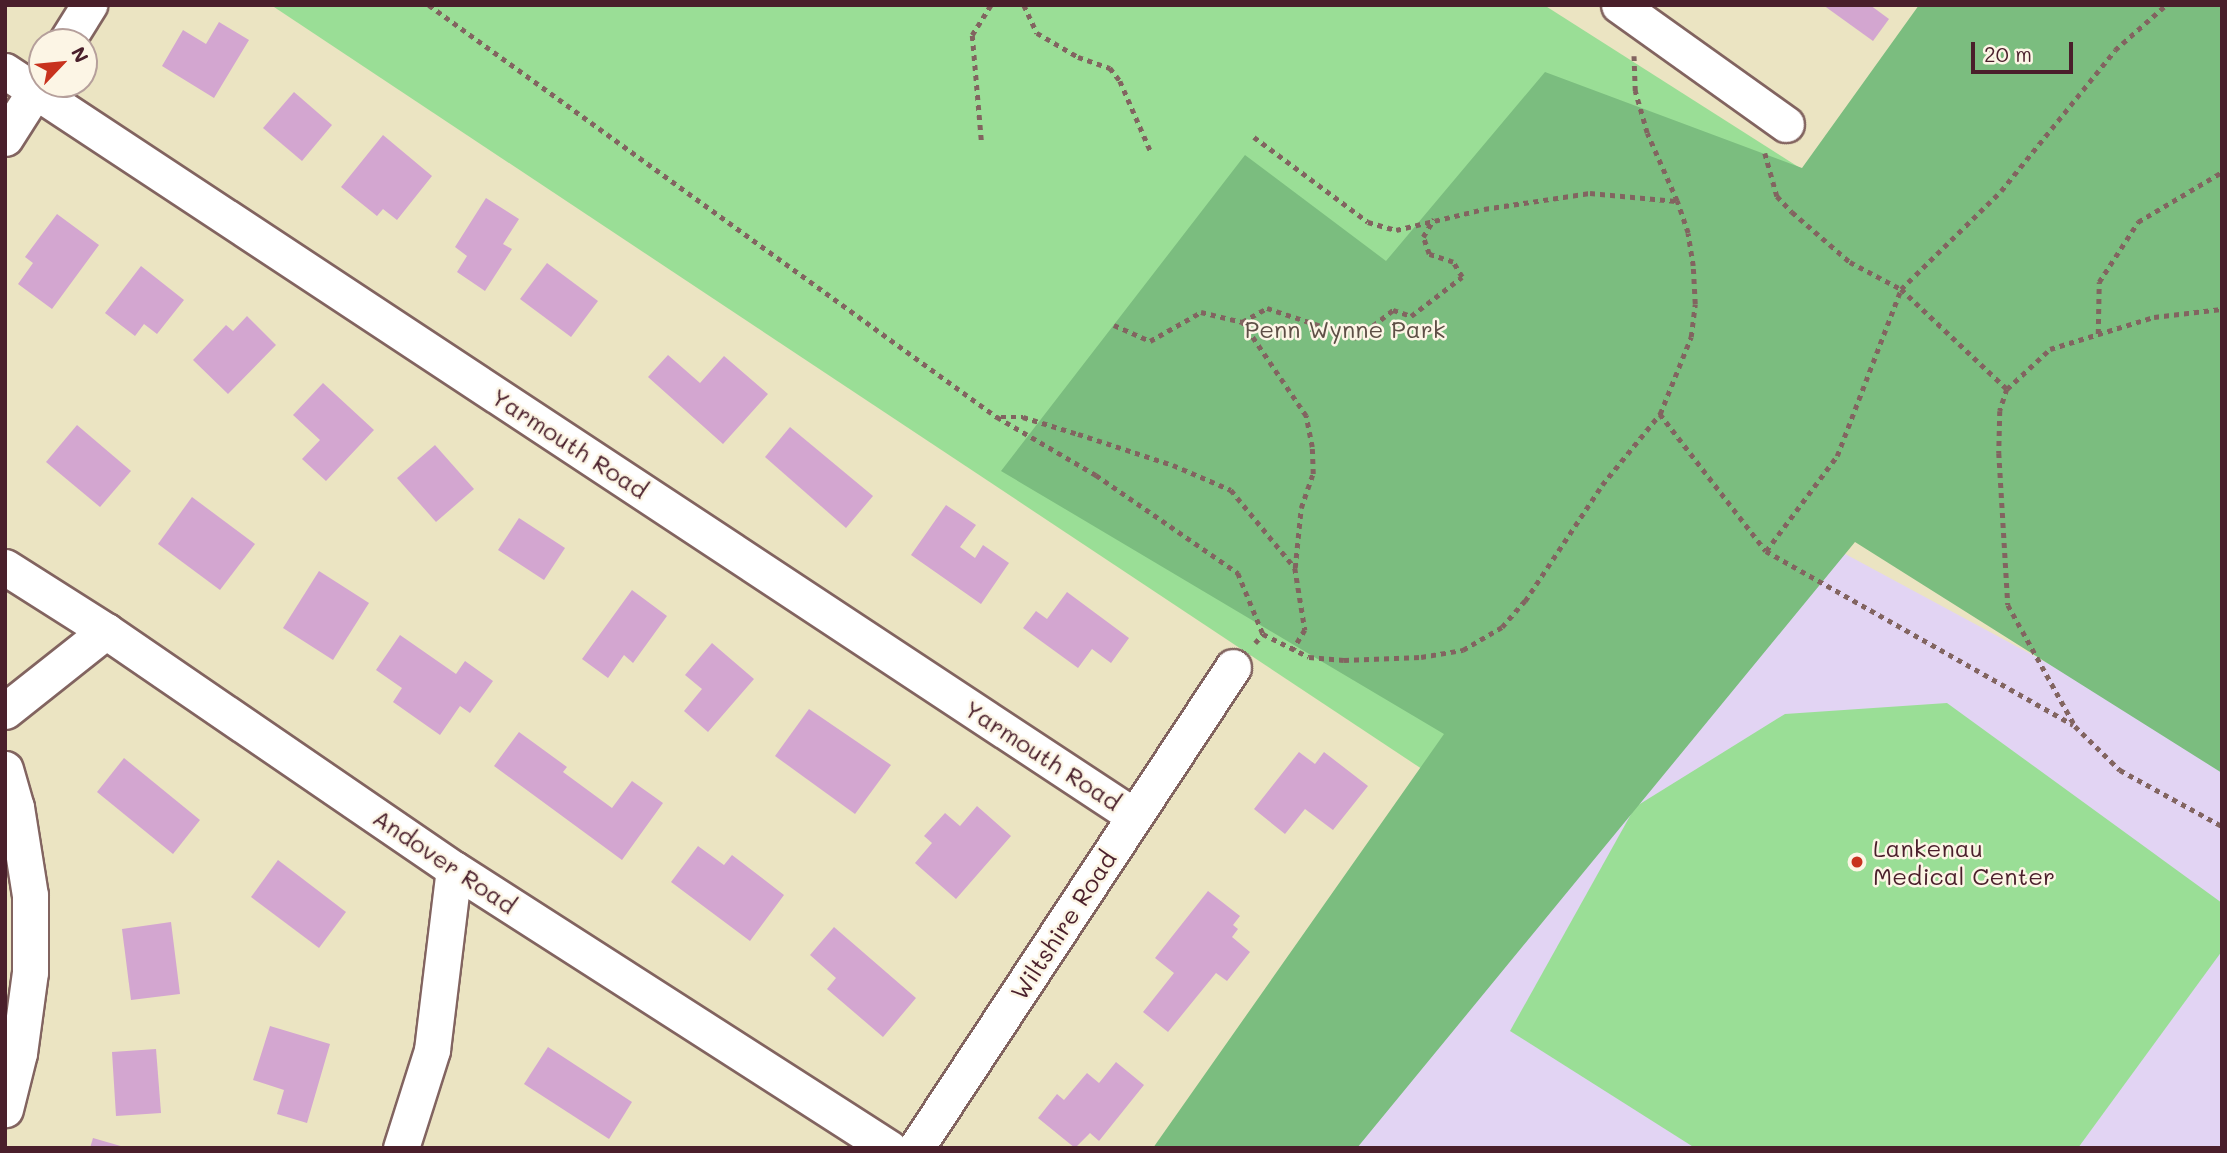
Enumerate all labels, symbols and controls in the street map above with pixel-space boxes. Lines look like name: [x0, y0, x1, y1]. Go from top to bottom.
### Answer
north arrow: [28, 28, 98, 98]
scale bar: [1975, 28, 2076, 72]
text: 20 m: [1984, 40, 2032, 67]
text: N: [66, 42, 95, 66]
park label: Penn Wynne Park: [1245, 315, 1445, 343]
street label: Yarmouth Road: [486, 382, 654, 504]
street label: Yarmouth Road: [959, 694, 1127, 816]
street label: Andover Road: [368, 803, 522, 919]
place label: Lankenau Medical Center: [1873, 834, 2055, 890]
street label: Wiltshire Road: [1004, 845, 1122, 1005]
marker: Lankenau Medical Center: [1847, 852, 1867, 872]

